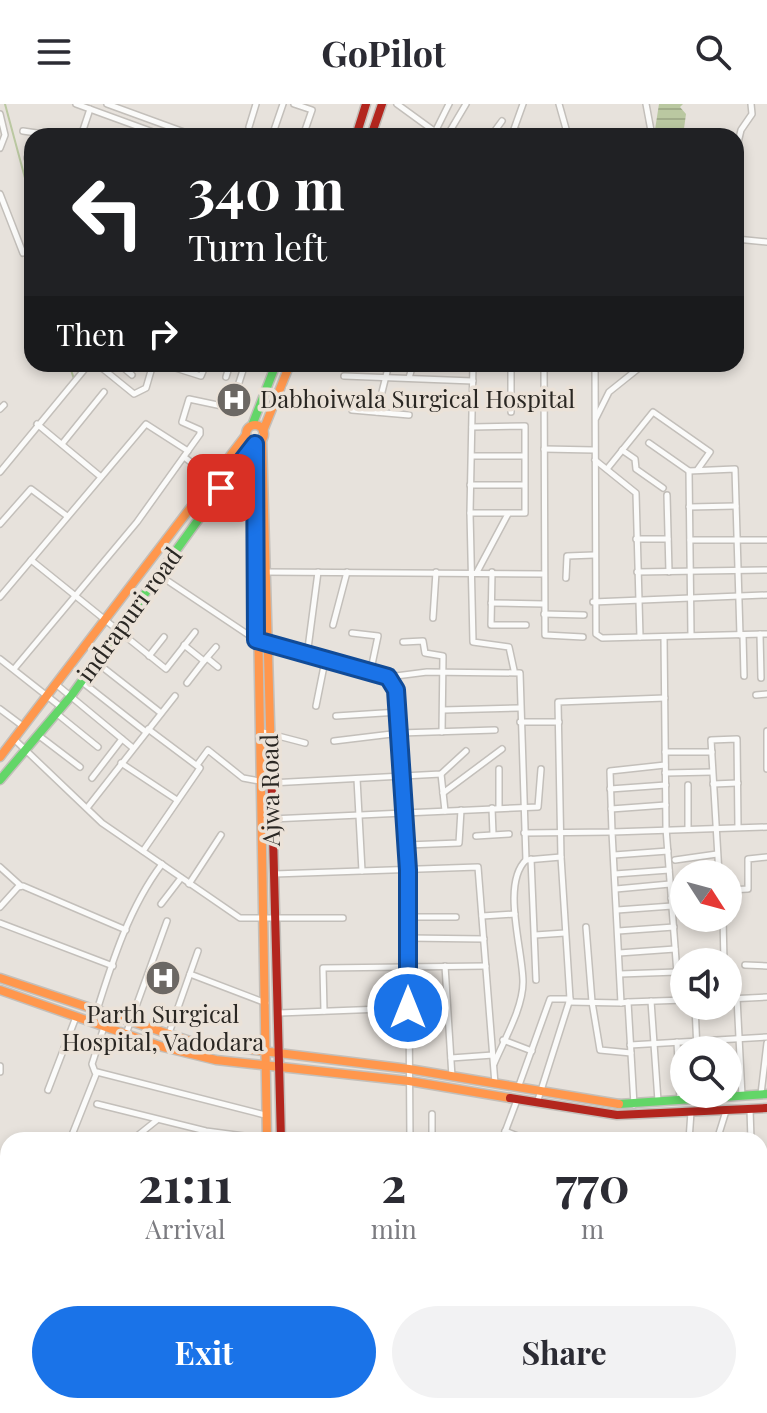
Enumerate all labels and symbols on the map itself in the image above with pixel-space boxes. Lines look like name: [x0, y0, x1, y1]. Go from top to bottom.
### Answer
hospital icon: Dabhoiwala Surgical Hospital: [215, 381, 253, 419]
place label: Dabhoiwala Surgical Hospital: [260, 382, 575, 414]
pin: [187, 454, 255, 522]
street label: indrapuri road: [69, 540, 188, 687]
street label: Ajwa Road: [252, 734, 286, 847]
north arrow: [670, 860, 742, 932]
hospital icon: Parth Surgical Hospital, Vadodara: [144, 959, 182, 997]
position arrow: [366, 966, 450, 1050]
place label: Parth Surgical Hospital, Vadodara: [62, 997, 264, 1057]

